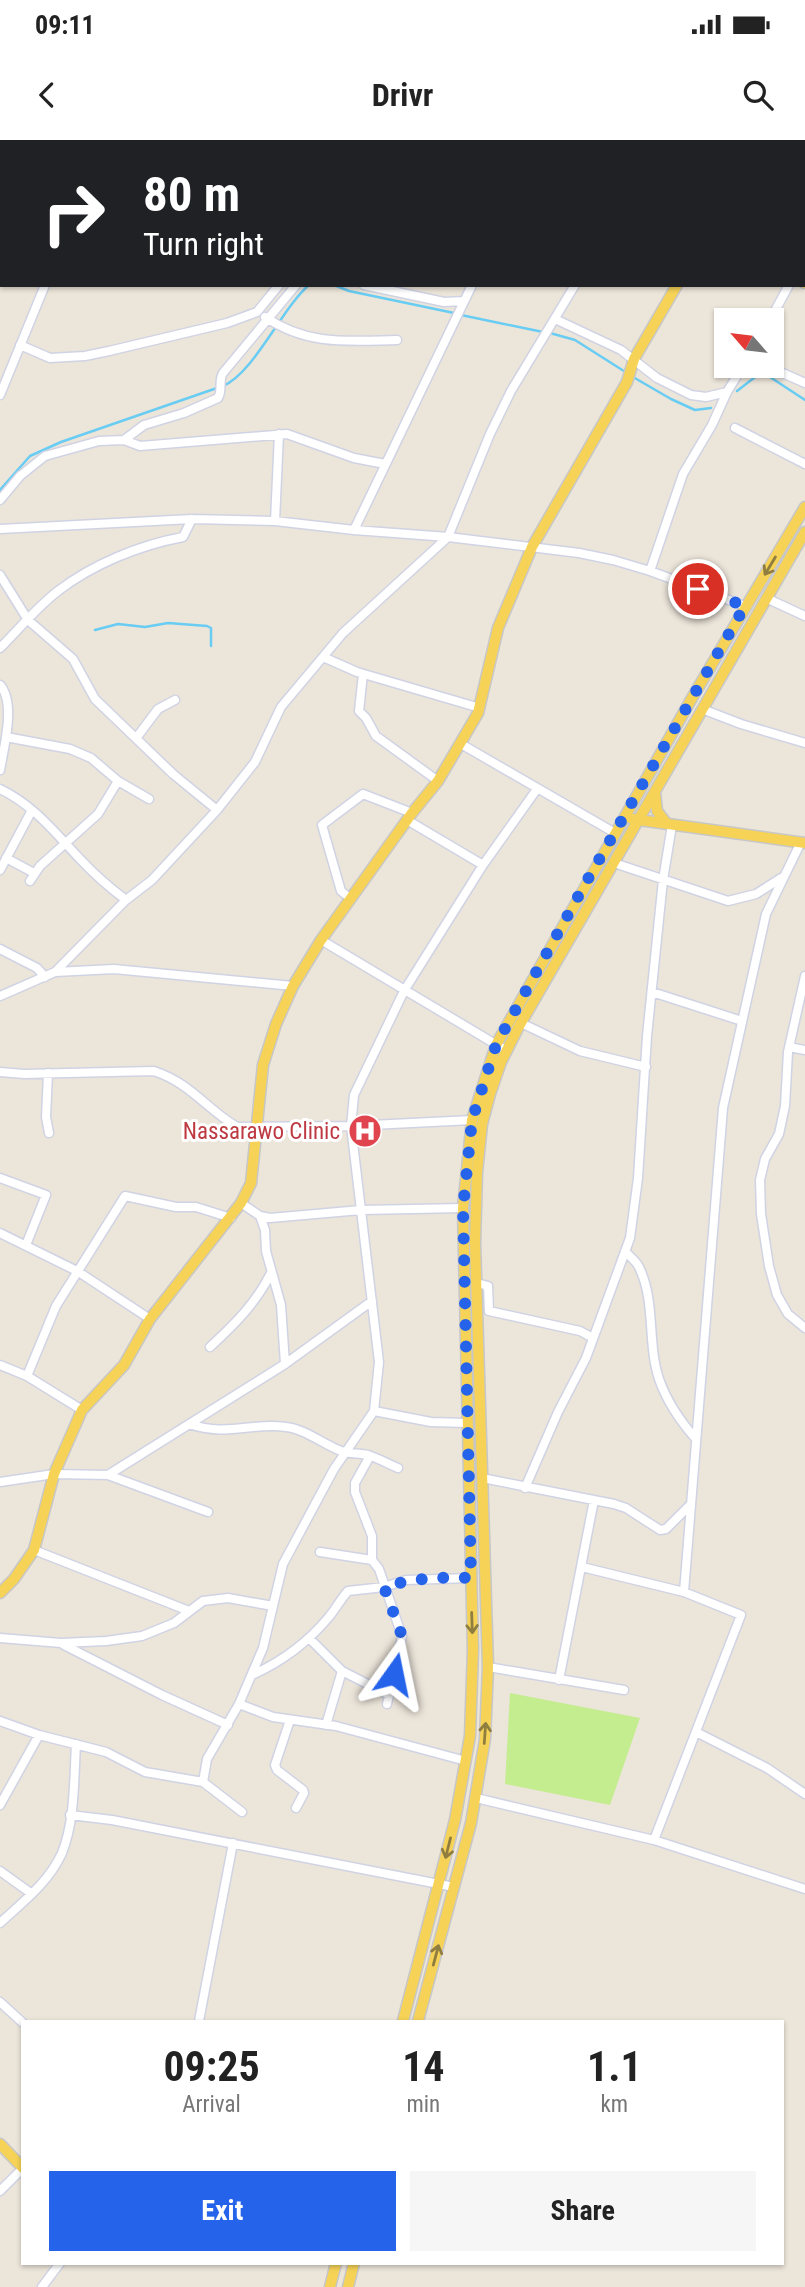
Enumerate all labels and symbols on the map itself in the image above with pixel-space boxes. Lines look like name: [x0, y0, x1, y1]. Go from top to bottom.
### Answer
north arrow: [714, 308, 784, 378]
one-way arrow: [762, 555, 776, 575]
pin: [668, 559, 728, 619]
hospital icon: Nassarawo Clinic: [346, 1112, 384, 1150]
place label: Nassarawo Clinic: [183, 1118, 340, 1145]
one-way arrow: [466, 1611, 479, 1634]
position arrow: [357, 1637, 431, 1711]
one-way arrow: [478, 1722, 491, 1745]
one-way arrow: [441, 1836, 454, 1859]
one-way arrow: [430, 1944, 443, 1967]

